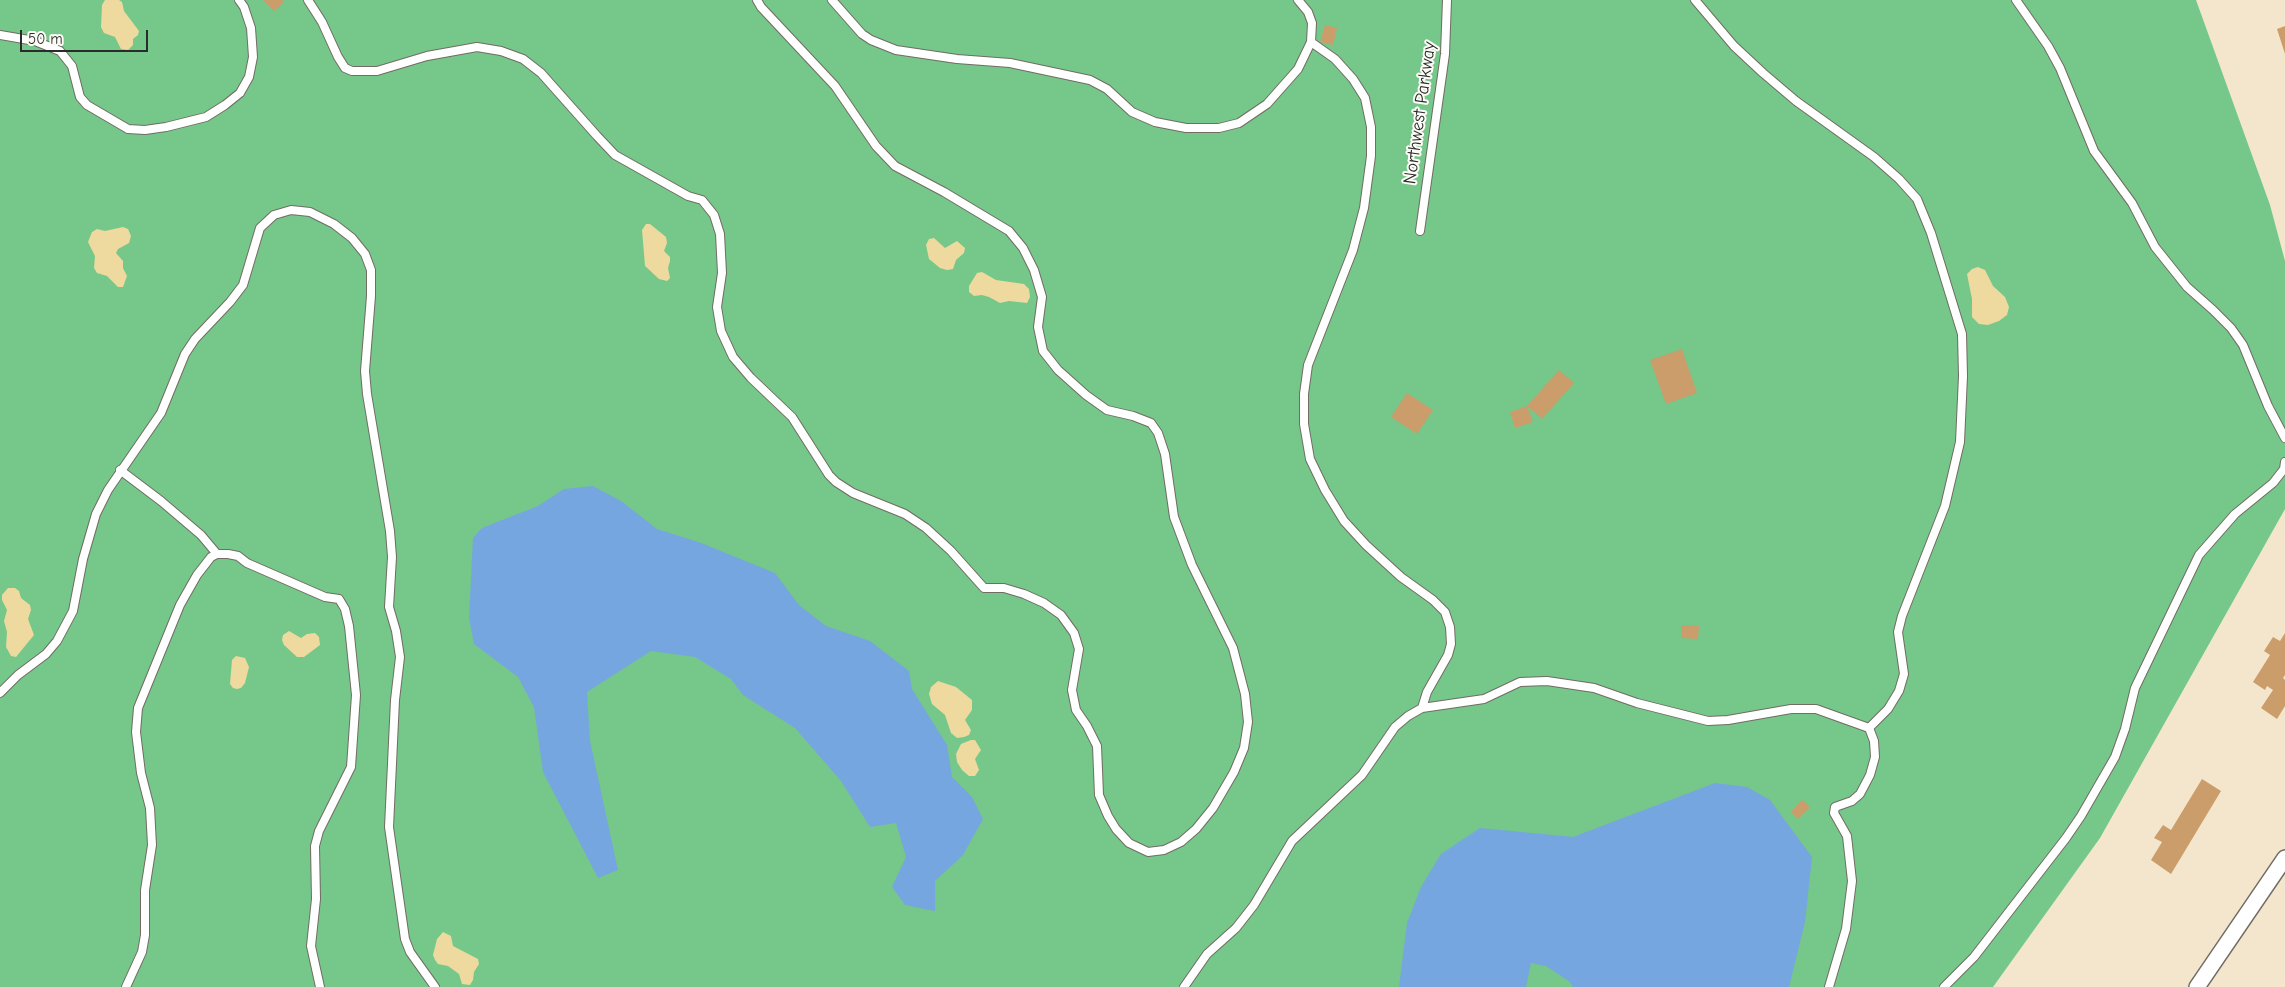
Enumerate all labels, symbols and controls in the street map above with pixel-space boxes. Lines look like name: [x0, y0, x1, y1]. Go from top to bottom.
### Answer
scale bar: [22, 20, 150, 52]
text: 50 m: [28, 30, 63, 48]
street label: Northwest Parkway: [1399, 40, 1441, 186]

